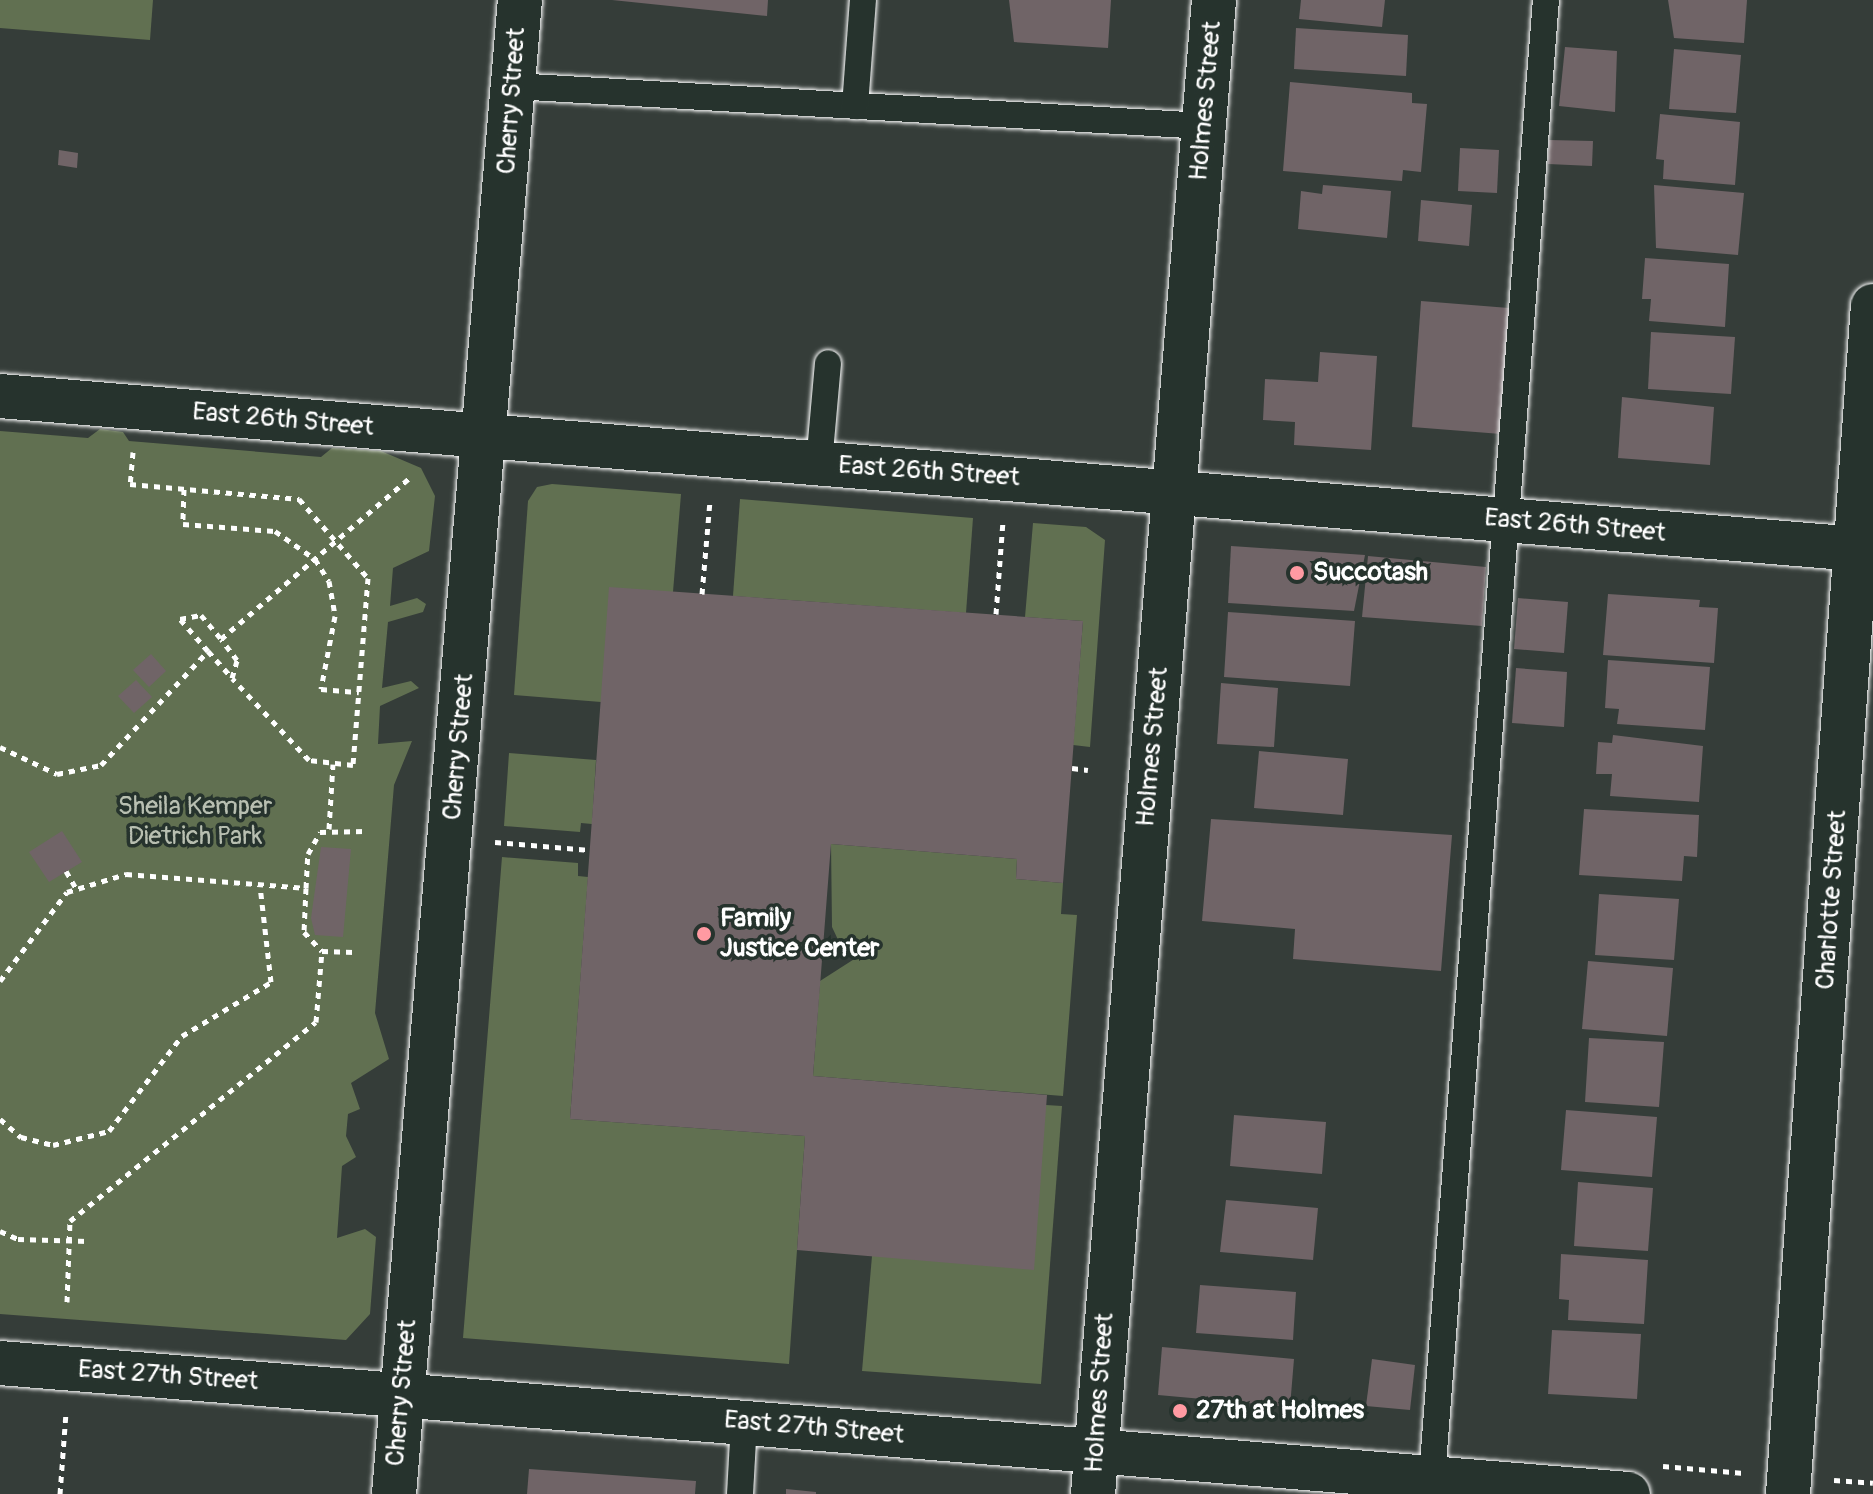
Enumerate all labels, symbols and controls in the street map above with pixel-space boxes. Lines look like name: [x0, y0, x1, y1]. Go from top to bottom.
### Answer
street label: Holmes Street: [1183, 20, 1229, 182]
street label: Cherry Street: [491, 27, 533, 175]
street label: East 26th Street: [191, 397, 375, 443]
street label: East 26th Street: [837, 450, 1021, 494]
street label: East 26th Street: [1483, 503, 1667, 549]
place label: Succotash: [1313, 557, 1428, 589]
marker: Succotash: [1288, 564, 1306, 582]
street label: Holmes Street: [1130, 666, 1176, 828]
street label: Cherry Street: [437, 672, 481, 822]
park label: Sheila Kemper Dietrich Park: [118, 791, 272, 852]
street label: Charlotte Street: [1810, 809, 1854, 991]
place label: Family Justice Center: [720, 903, 879, 964]
marker: Family Justice Center: [695, 925, 713, 943]
street label: Holmes Street: [1079, 1312, 1121, 1474]
street label: Cherry Street: [380, 1318, 424, 1468]
street label: East 27th Street: [77, 1354, 259, 1398]
place label: 27th at Holmes: [1196, 1395, 1364, 1427]
marker: 27th at Holmes: [1171, 1402, 1189, 1420]
street label: East 27th Street: [723, 1405, 905, 1451]

